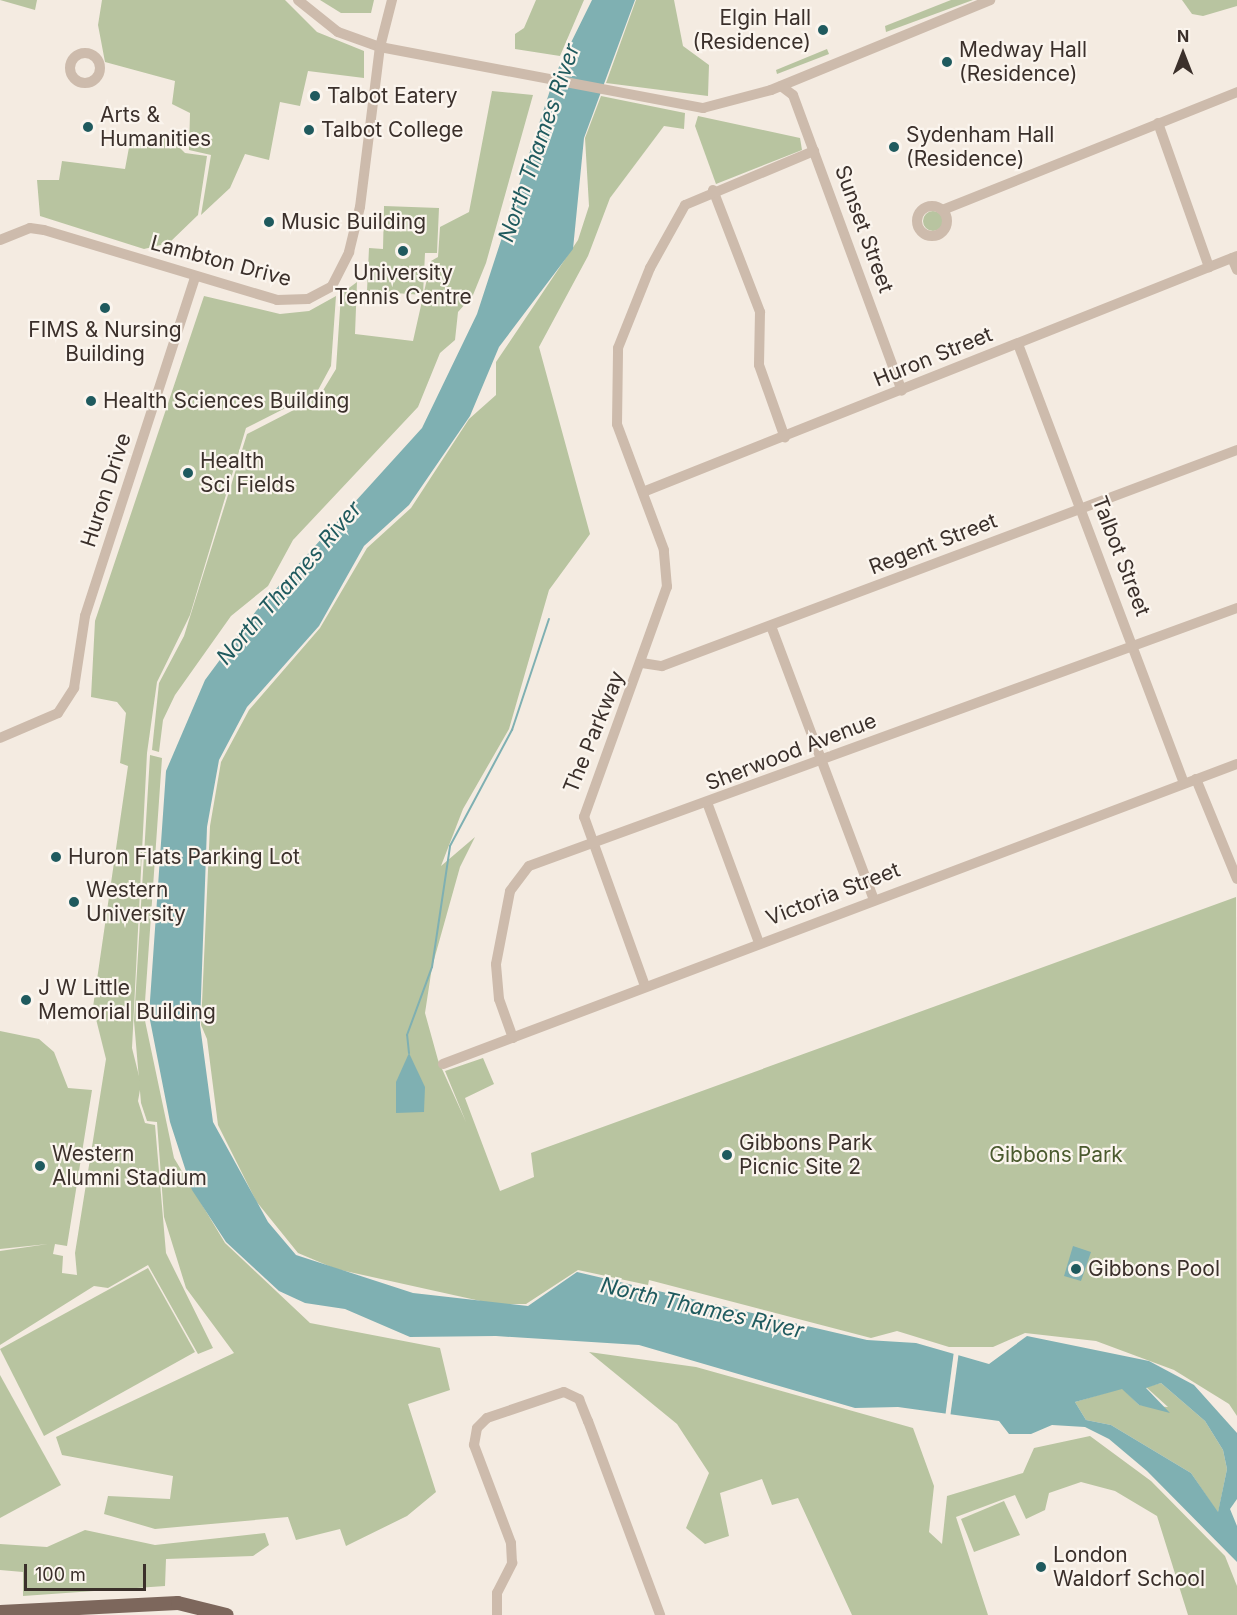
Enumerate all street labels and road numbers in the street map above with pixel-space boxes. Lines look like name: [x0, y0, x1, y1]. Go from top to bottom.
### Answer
street label: Sunset Street: [829, 162, 899, 296]
street label: Lambton Drive: [148, 230, 294, 292]
street label: Huron Street: [870, 322, 996, 392]
street label: Huron Drive: [76, 430, 136, 550]
street label: Talbot Street: [1087, 492, 1155, 620]
street label: Regent Street: [865, 508, 1001, 580]
street label: The Parkway: [558, 667, 630, 797]
street label: Sherwood Avenue: [702, 708, 880, 796]
street label: Victoria Street: [763, 857, 903, 931]

